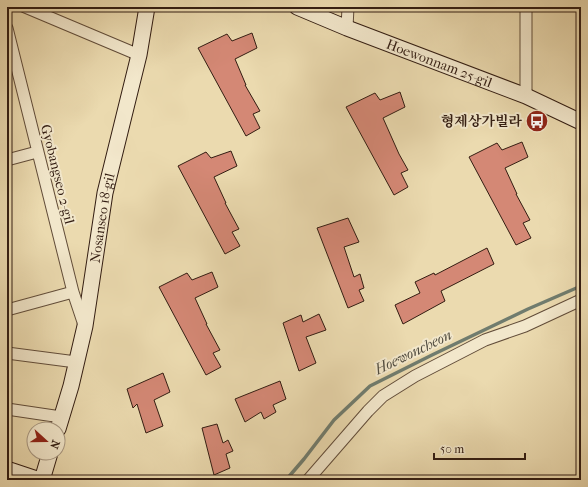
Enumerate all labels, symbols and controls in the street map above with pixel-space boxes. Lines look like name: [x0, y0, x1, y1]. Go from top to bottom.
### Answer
street label: Hoewonnam 25-gil: [384, 36, 495, 91]
bus stop icon: 형제상가빌라: [524, 108, 550, 134]
place label: 형제상가빌라: [441, 113, 522, 130]
street label: Gyobangseo 2-gil: [37, 123, 78, 226]
street label: Nosanseo 18-gil: [87, 171, 119, 264]
water label: Hoewoncheon: [371, 326, 455, 379]
north arrow: [26, 421, 66, 461]
scale bar: [434, 435, 525, 461]
text: N: [47, 438, 62, 451]
text: 50 m: [440, 442, 464, 456]

